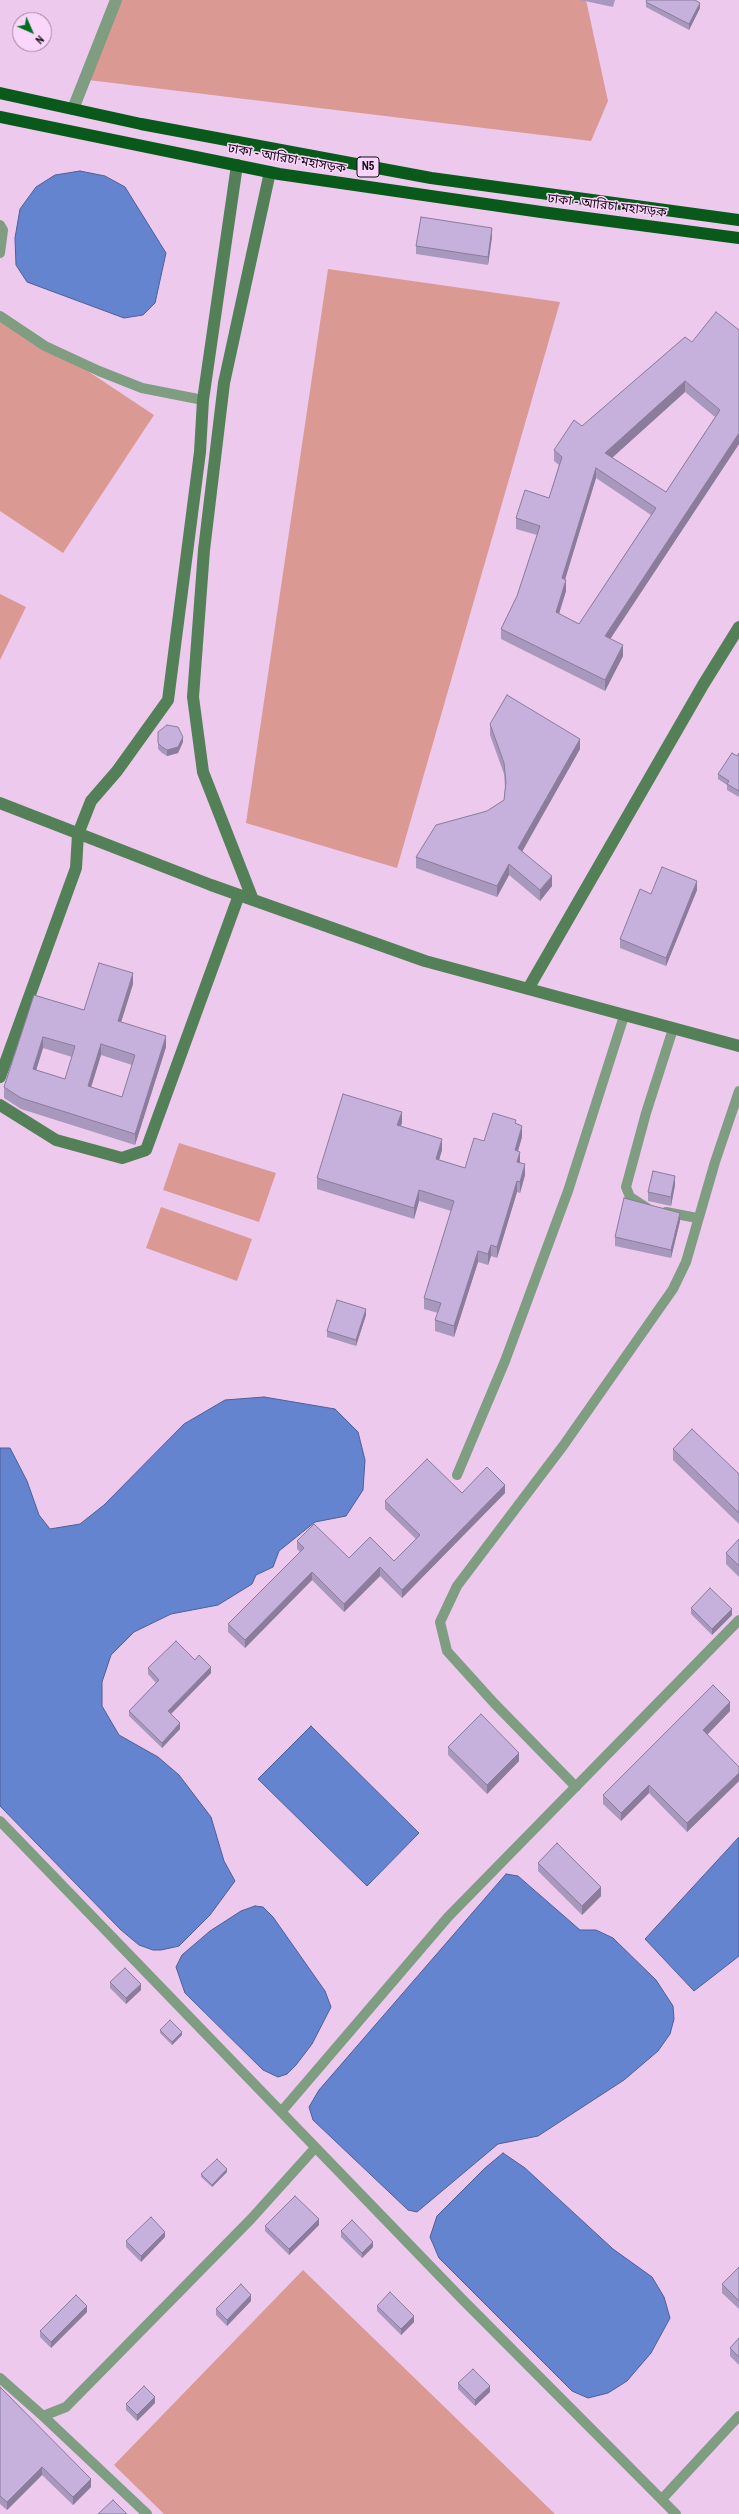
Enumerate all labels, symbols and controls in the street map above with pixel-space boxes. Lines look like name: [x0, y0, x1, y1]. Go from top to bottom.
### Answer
north arrow: [12, 12, 52, 52]
text: N: [33, 33, 47, 47]
street label: ঢাকা - আরিচা মহাসড়ক: [227, 141, 347, 177]
road number: N5: [357, 157, 379, 177]
street label: ঢাকা - আরিচা মহাসড়ক: [547, 191, 667, 221]

